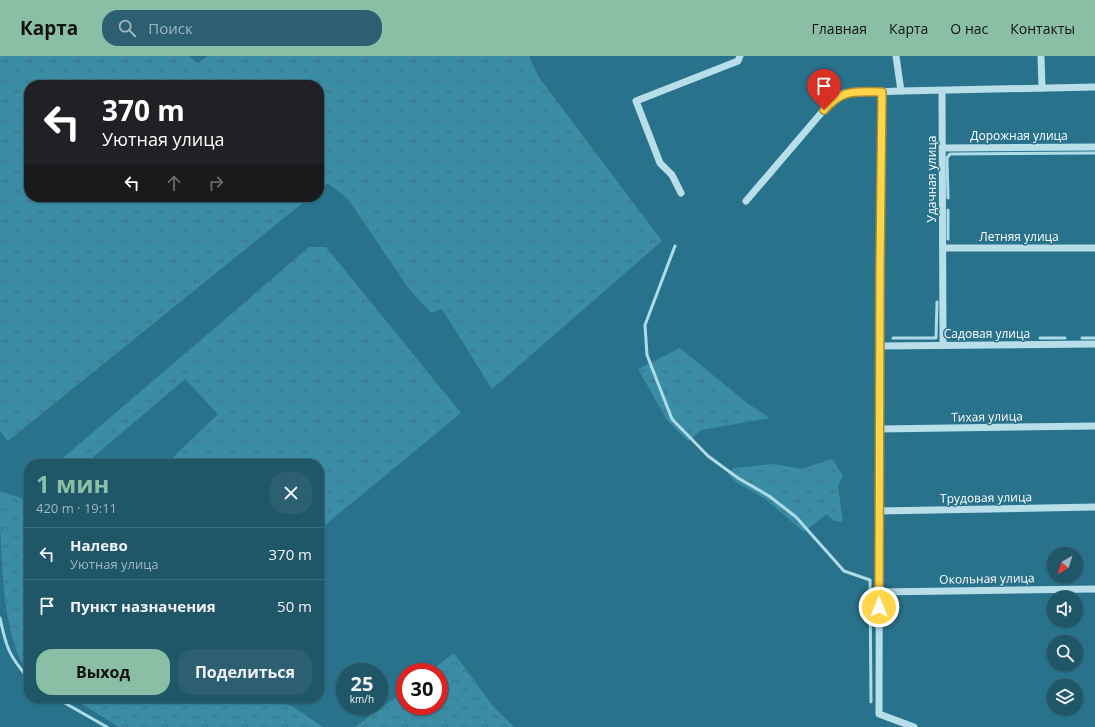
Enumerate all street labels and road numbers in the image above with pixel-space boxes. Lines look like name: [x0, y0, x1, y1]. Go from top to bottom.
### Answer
street label: Дорожная улица: [970, 127, 1068, 144]
street label: Удачная улица: [923, 136, 940, 222]
street label: Летняя улица: [979, 228, 1059, 245]
street label: Садовая улица: [944, 325, 1030, 342]
street label: Тихая улица: [951, 407, 1023, 426]
street label: Трудовая улица: [940, 488, 1032, 507]
street label: Окольная улица: [939, 569, 1035, 588]

